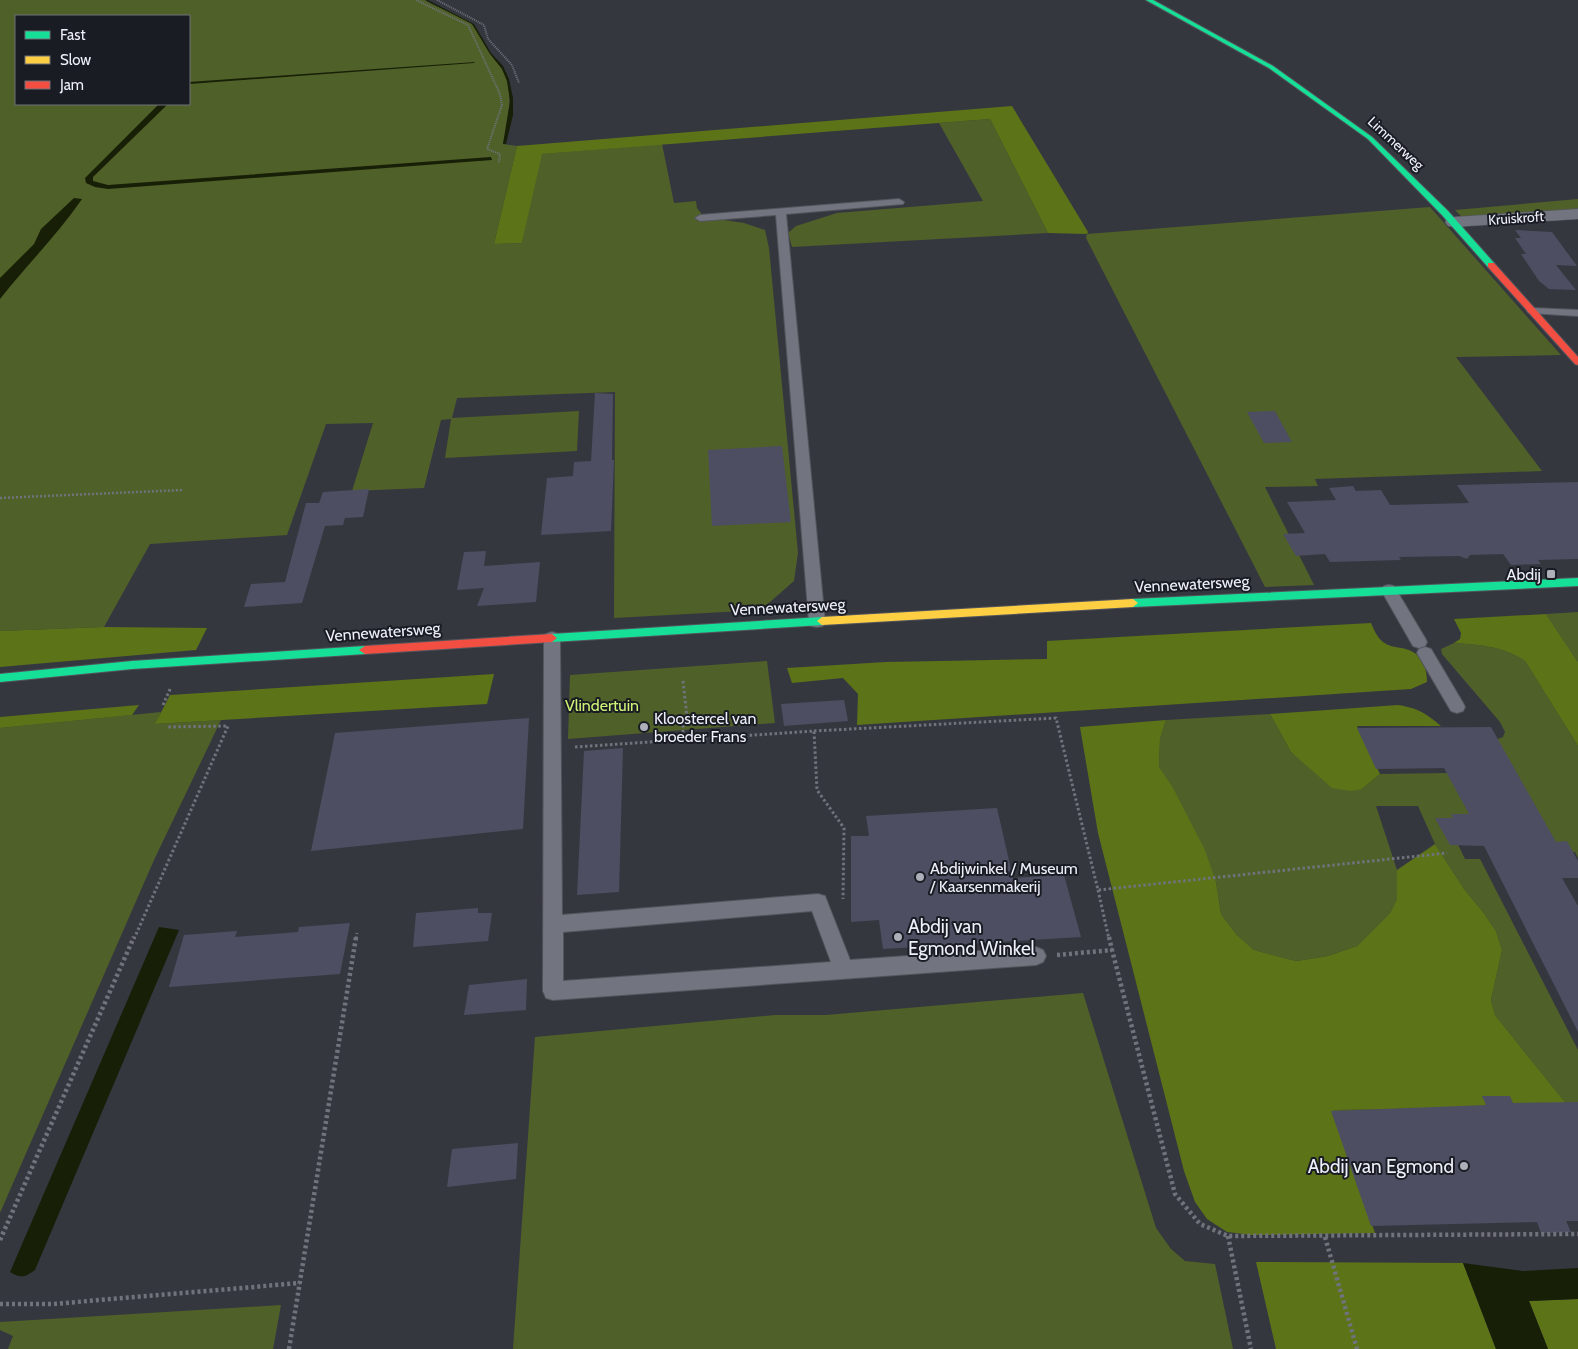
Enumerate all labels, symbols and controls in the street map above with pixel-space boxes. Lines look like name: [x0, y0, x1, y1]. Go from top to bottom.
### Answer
legend: [15, 15, 190, 105]
text: Fast: [60, 26, 85, 44]
text: Slow: [60, 51, 91, 69]
text: Jam: [59, 76, 84, 94]
street label: Limmerweg: [1364, 112, 1429, 174]
street label: Kruiskroft: [1487, 207, 1545, 229]
place label: Abdij: [1507, 565, 1541, 584]
marker: Abdij: [1545, 568, 1557, 580]
street label: Vennewatersweg: [1134, 571, 1251, 596]
street label: Vennewatersweg: [730, 594, 847, 619]
street label: Vennewatersweg: [325, 618, 442, 645]
park label: Vlindertuin: [565, 696, 639, 715]
place label: Kloostercel van broeder Frans: [654, 709, 757, 746]
marker: Kloostercel van broeder Frans: [638, 721, 650, 733]
place label: Abdijwinkel / Museum / Kaarsenmakerij: [929, 859, 1078, 896]
marker: Abdijwinkel / Museum / Kaarsenmakerij: [914, 871, 926, 883]
place label: Abdij van Egmond Winkel: [908, 915, 1036, 960]
marker: Abdij van Egmond Winkel: [892, 931, 904, 943]
place label: Abdij van Egmond: [1308, 1155, 1454, 1178]
marker: Abdij van Egmond: [1458, 1160, 1470, 1172]

